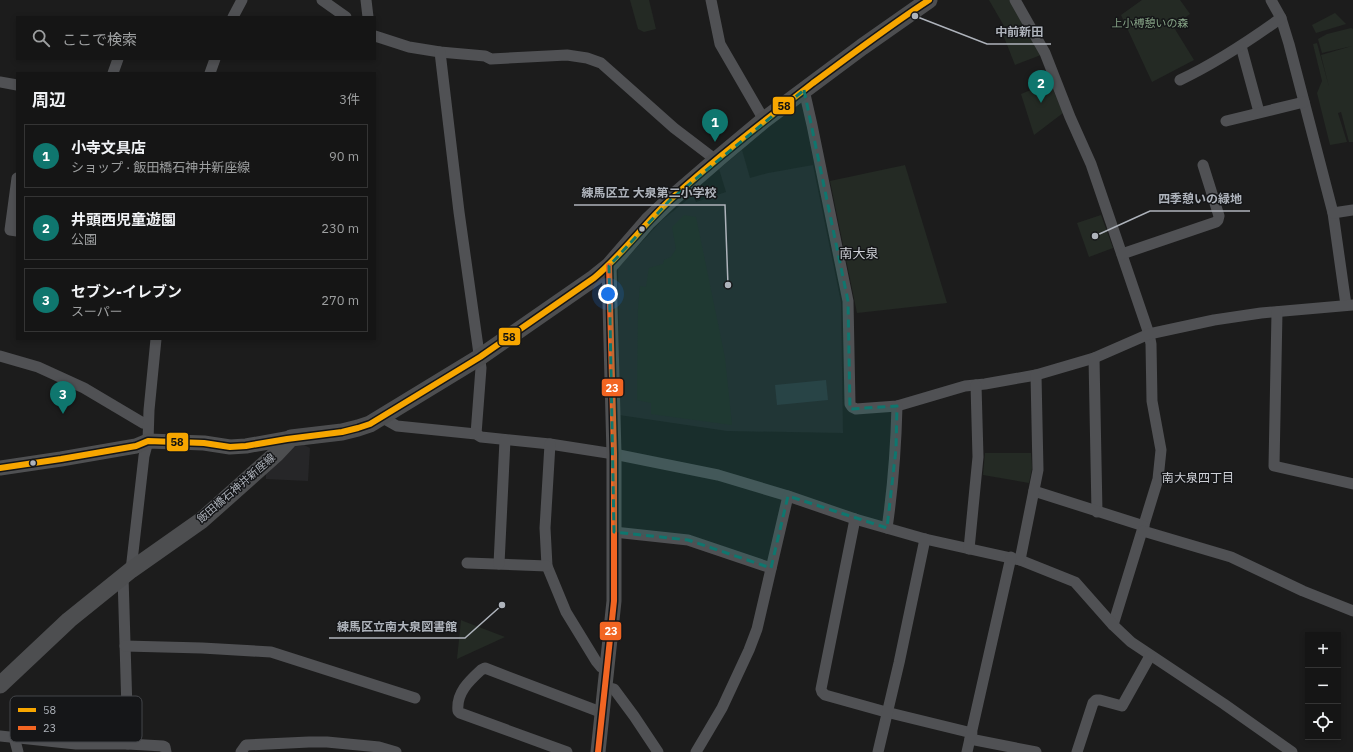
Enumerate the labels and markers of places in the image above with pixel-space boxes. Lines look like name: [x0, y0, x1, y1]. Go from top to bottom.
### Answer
callout: 中前新田: [987, 20, 1051, 44]
pin: 2: [1028, 70, 1054, 103]
pin: 1: [702, 109, 728, 142]
callout: 練馬区立 大泉第二小学校: [574, 181, 725, 205]
callout: 四季憩いの緑地: [1150, 187, 1250, 211]
unlabelled marker: [637, 224, 647, 234]
pin: 3: [50, 381, 76, 414]
unlabelled marker: [28, 458, 38, 468]
callout: 練馬区立南大泉図書館: [329, 614, 465, 638]

